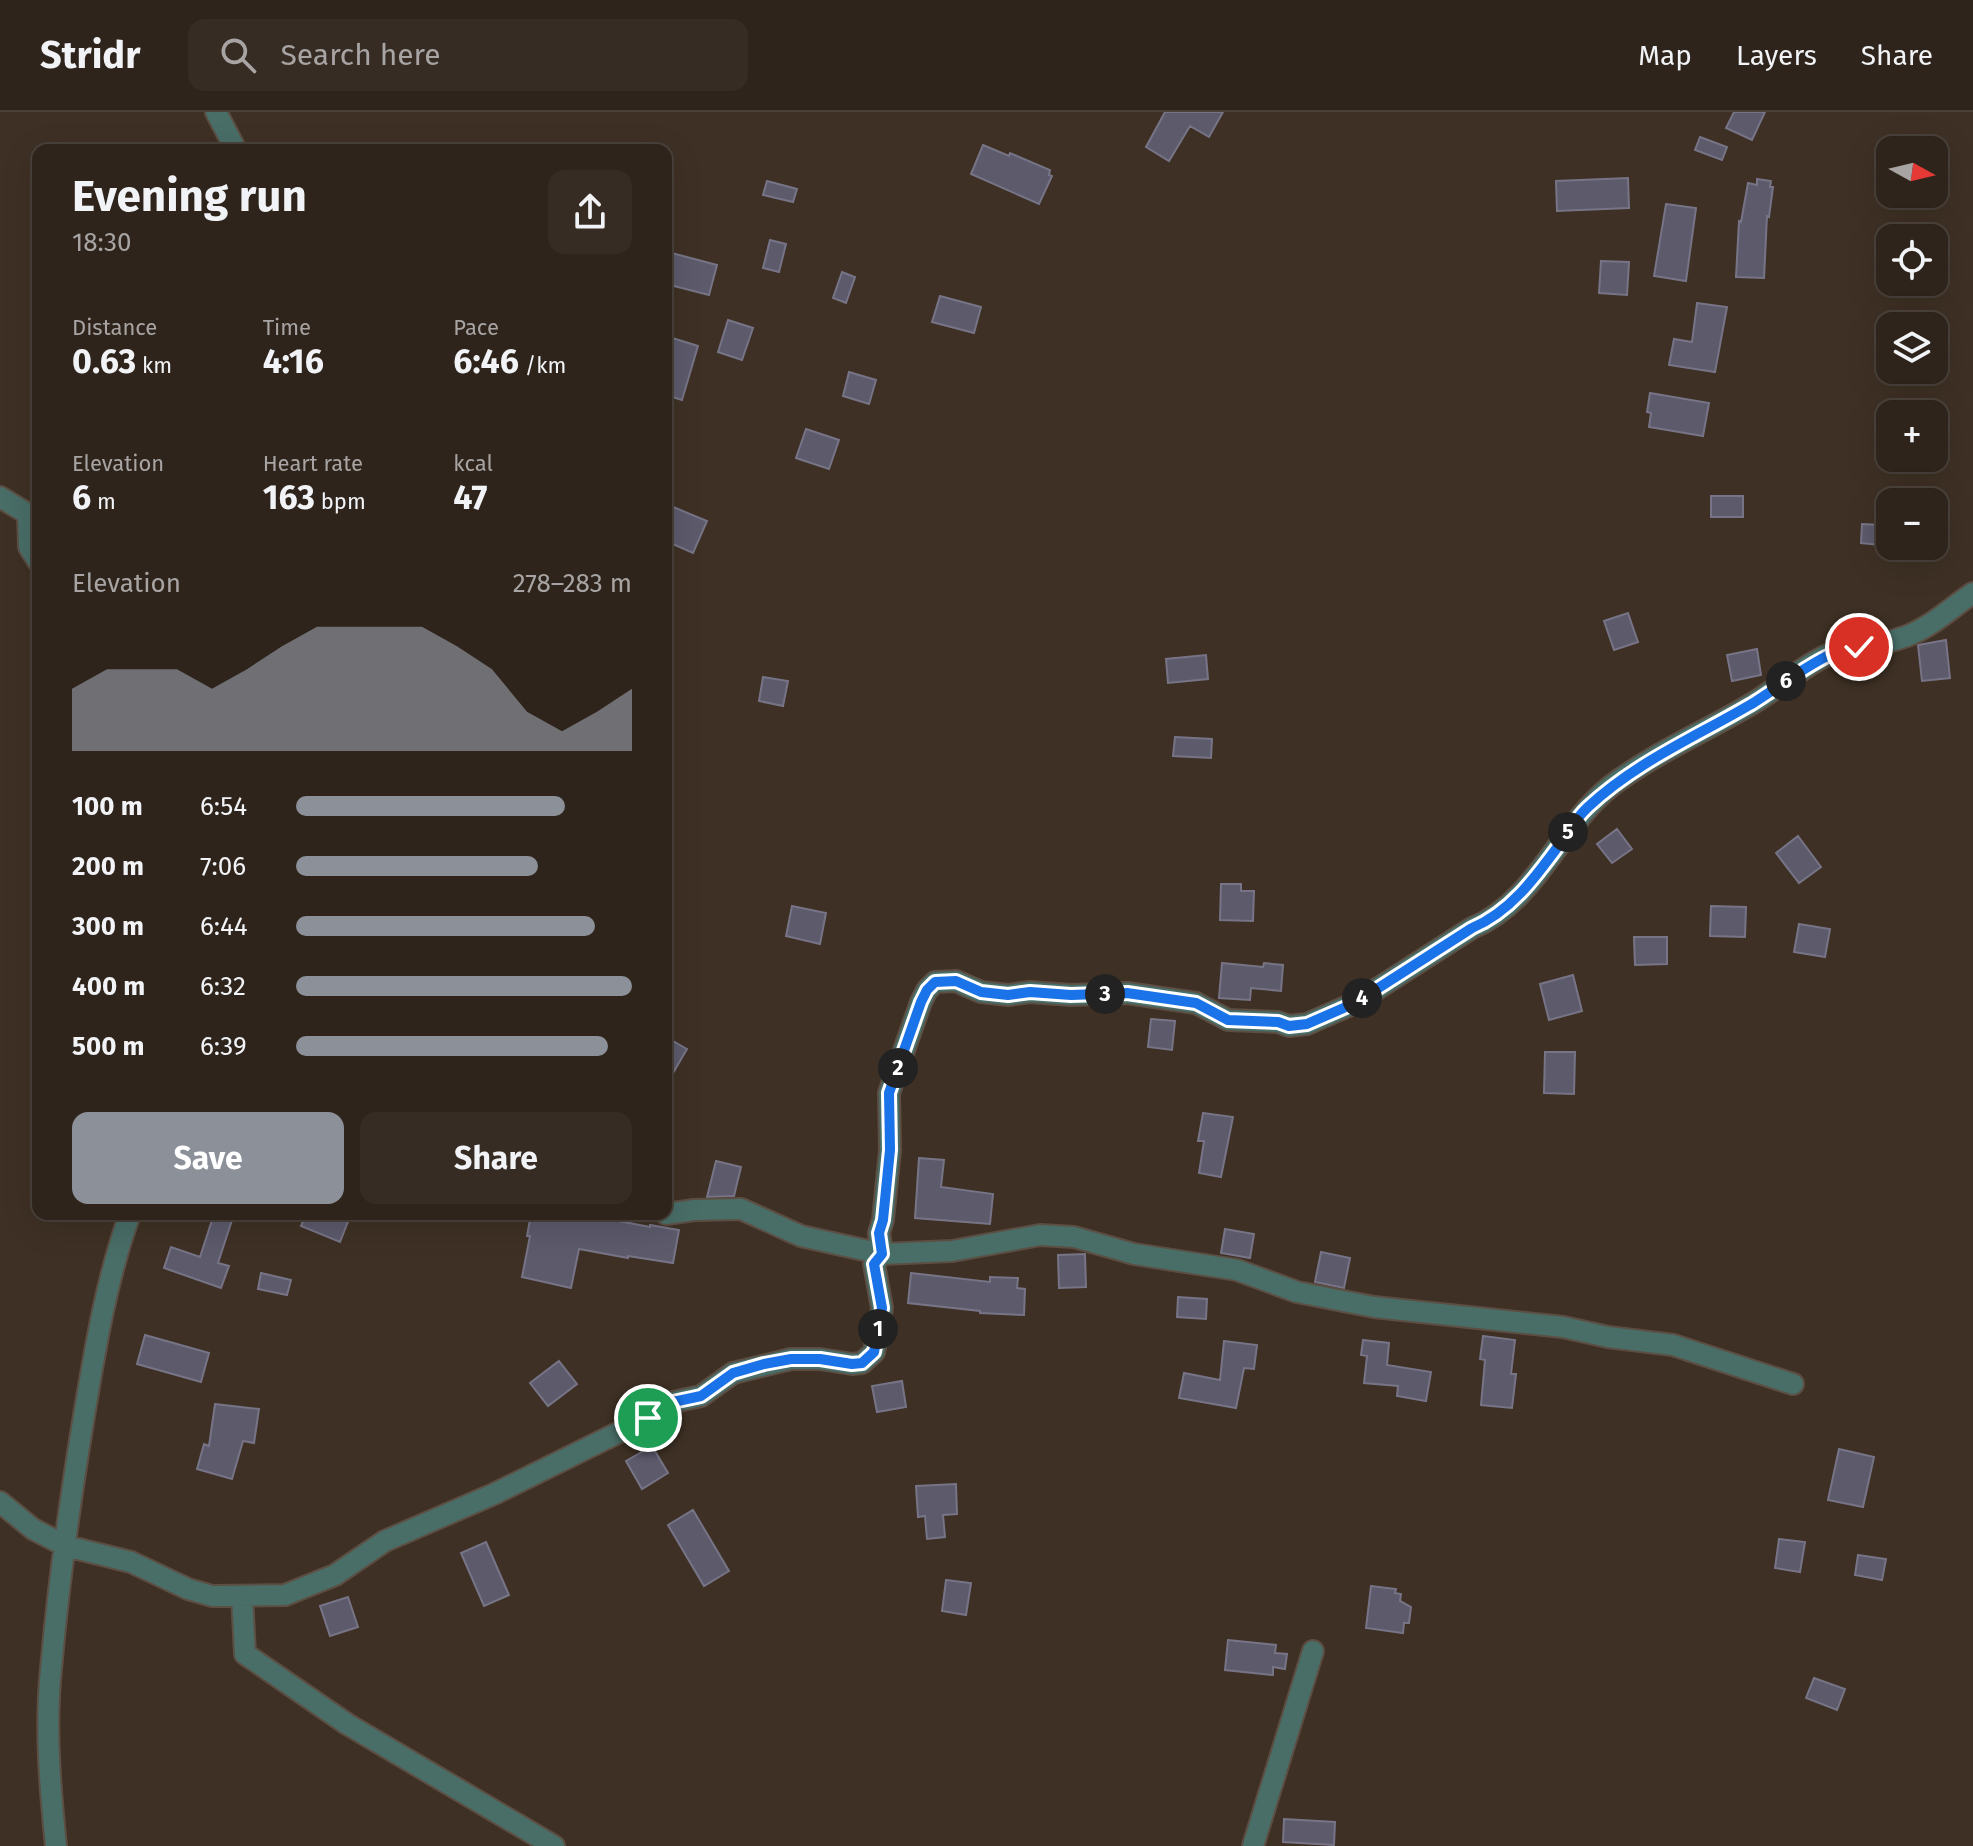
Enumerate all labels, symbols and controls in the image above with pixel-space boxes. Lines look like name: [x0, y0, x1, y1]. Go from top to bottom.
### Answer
search box: [188, 19, 748, 91]
text: Stridr: [40, 32, 140, 78]
icon: search: [216, 33, 260, 77]
text: Search here: [280, 37, 441, 73]
text: Map: [1638, 39, 1692, 72]
text: Layers: [1736, 39, 1817, 72]
text: Share: [1861, 39, 1933, 72]
north arrow: [1876, 136, 1948, 208]
map controls: [1876, 136, 1948, 560]
text: Evening run: [72, 170, 307, 223]
button: share: [548, 170, 632, 254]
button: locate: [1876, 224, 1948, 296]
text: 18:30: [72, 227, 132, 258]
button: layers: [1876, 312, 1948, 384]
text: Distance: [72, 314, 157, 341]
text: Time: [263, 314, 311, 341]
text: Pace: [453, 314, 499, 341]
text: 0.63: [72, 341, 136, 382]
text: 4:16: [263, 341, 324, 382]
text: 6:46: [453, 341, 519, 382]
text: km: [136, 352, 172, 379]
text: /km: [519, 352, 566, 379]
button: +: [1876, 400, 1948, 472]
text: Elevation: [72, 450, 164, 477]
text: Heart rate: [263, 450, 363, 477]
text: kcal: [453, 450, 493, 477]
text: 6: [72, 477, 91, 518]
text: 163: [263, 477, 315, 518]
text: 47: [453, 477, 488, 518]
text: m: [91, 488, 116, 515]
text: bpm: [315, 488, 366, 515]
button: −: [1876, 488, 1948, 560]
text: Elevation: [72, 568, 181, 599]
text: 278–283 m: [513, 568, 632, 599]
pin: [1825, 613, 1893, 681]
icon: check: [1837, 625, 1881, 669]
pin: 6: [1766, 661, 1806, 701]
text: 6: [1780, 667, 1792, 694]
text: 100 m: [72, 791, 143, 822]
text: 6:54: [200, 791, 247, 822]
pin: 5: [1548, 812, 1588, 852]
text: 5: [1562, 818, 1574, 845]
text: 200 m: [72, 851, 144, 882]
text: 7:06: [200, 851, 246, 882]
text: 300 m: [72, 911, 144, 942]
text: 6:44: [200, 911, 248, 942]
text: 400 m: [72, 971, 145, 1002]
text: 6:32: [200, 971, 246, 1002]
pin: 3: [1085, 974, 1125, 1014]
pin: 4: [1342, 978, 1382, 1018]
text: 3: [1099, 980, 1111, 1007]
text: 4: [1356, 984, 1368, 1011]
text: 500 m: [72, 1031, 145, 1062]
text: 6:39: [200, 1031, 247, 1062]
pin: 2: [878, 1048, 918, 1088]
text: 2: [892, 1054, 904, 1081]
button: Save: [72, 1112, 344, 1204]
button: Share: [360, 1112, 632, 1204]
pin: 1: [858, 1309, 898, 1349]
text: 1: [873, 1315, 883, 1342]
pin: [614, 1384, 682, 1452]
icon: arrive: [626, 1396, 670, 1440]

